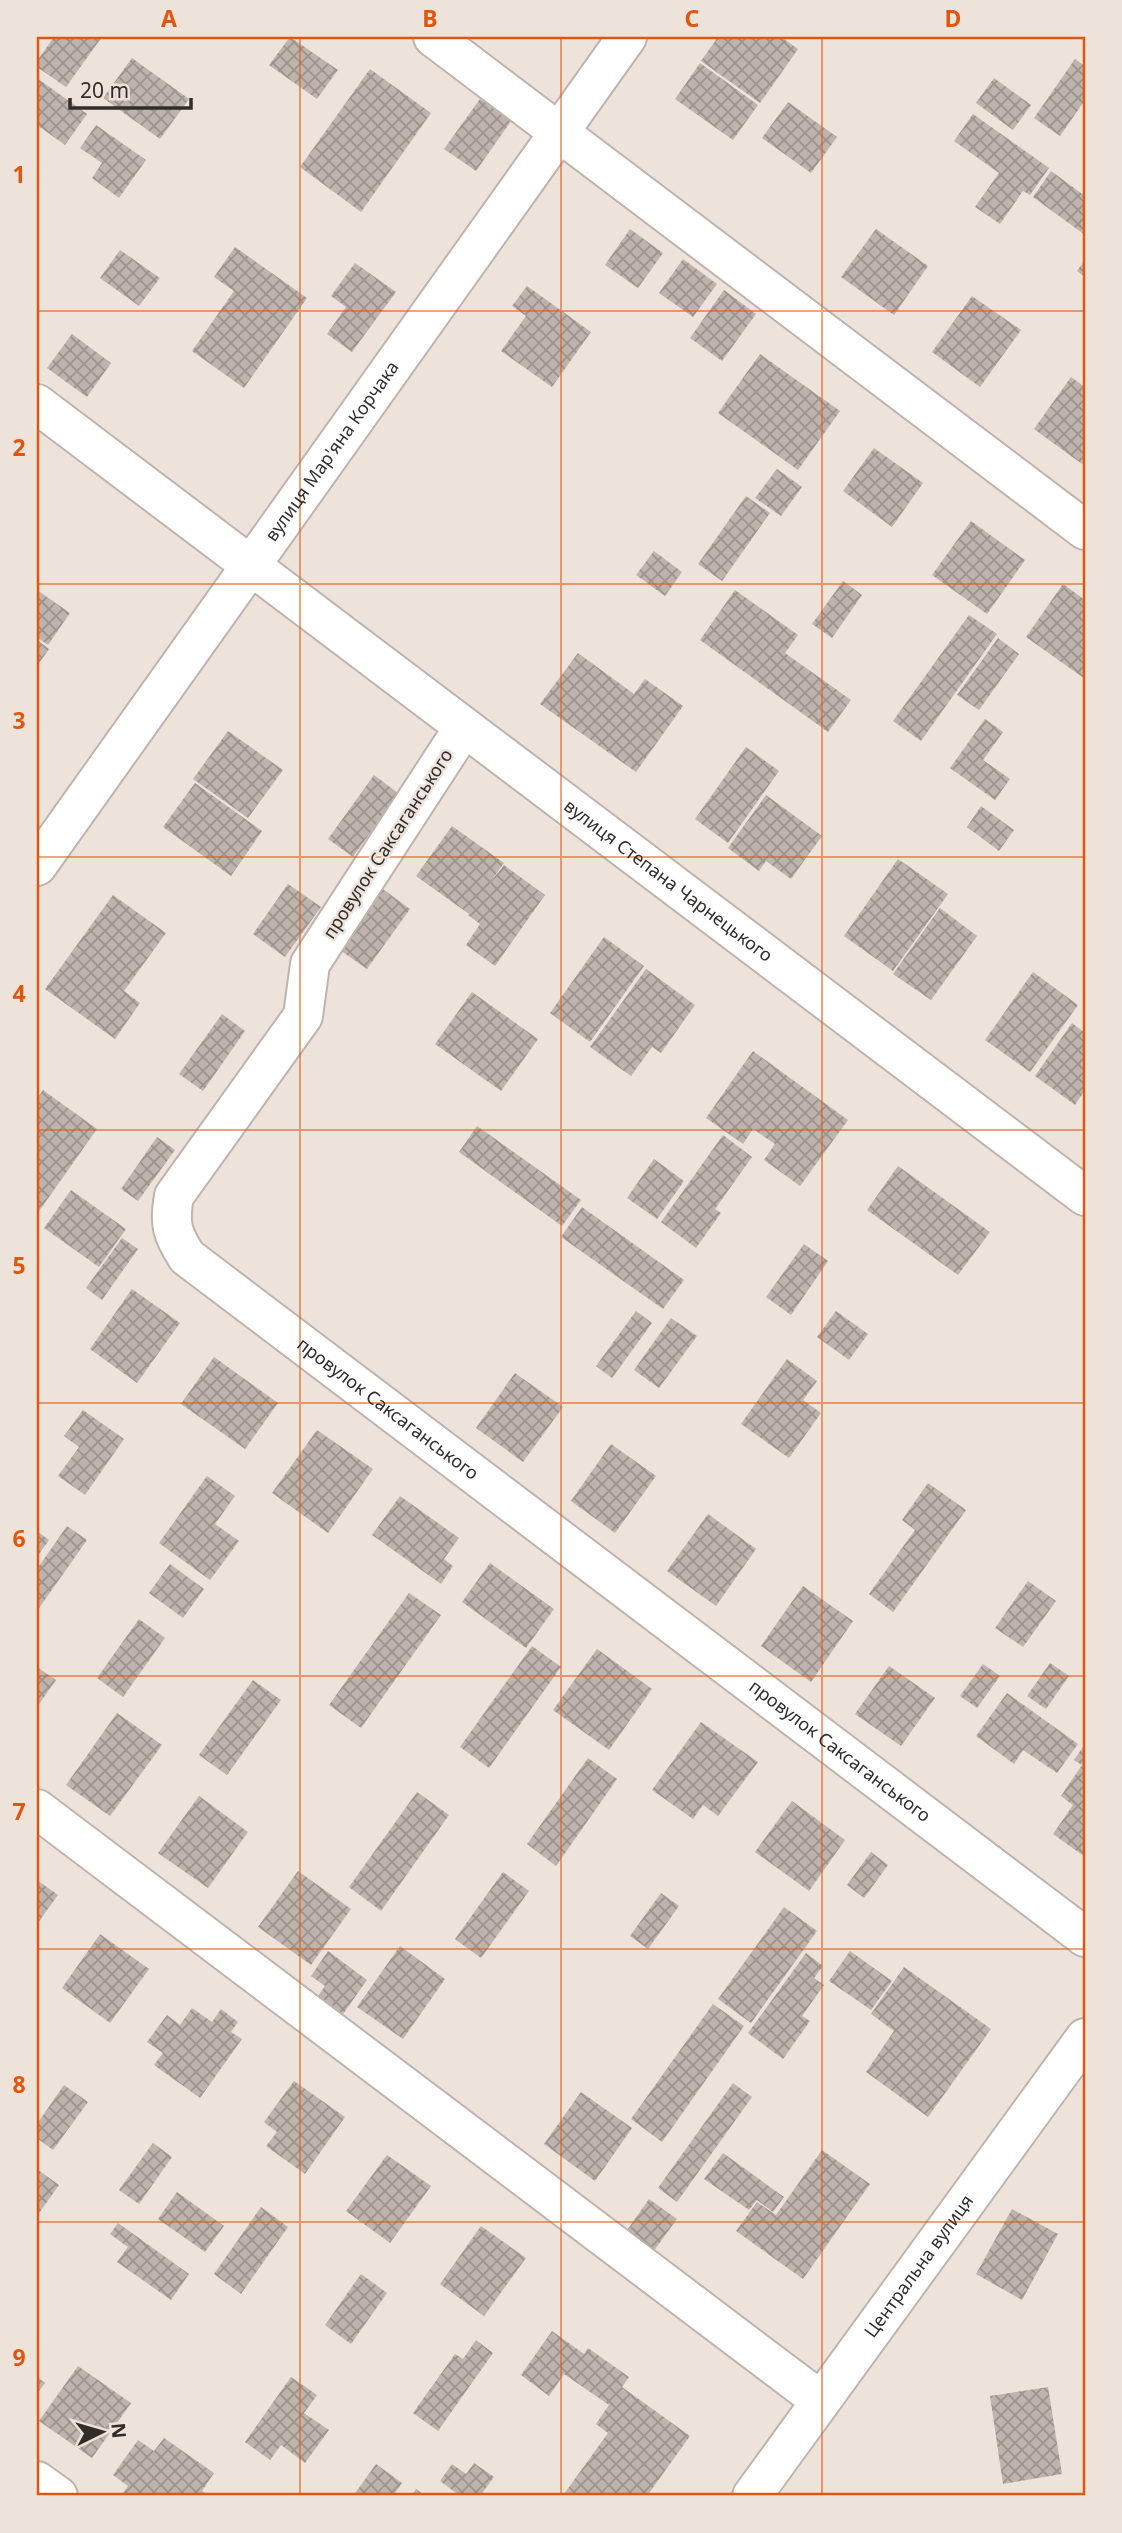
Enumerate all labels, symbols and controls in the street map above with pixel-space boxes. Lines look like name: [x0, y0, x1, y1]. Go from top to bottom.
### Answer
text: A: [161, 2, 177, 34]
text: B: [422, 2, 438, 34]
text: C: [685, 2, 700, 34]
text: D: [945, 2, 961, 34]
scale bar: [70, 66, 191, 110]
text: 20 m: [80, 76, 129, 104]
text: 1: [12, 158, 26, 190]
street label: вулиця Мар'яна Корчака: [259, 356, 404, 546]
text: 2: [12, 431, 26, 463]
text: 3: [12, 704, 26, 736]
street label: провулок Саксаганського: [317, 744, 458, 943]
street label: вулиця Степана Чарнецького: [559, 793, 778, 967]
text: 4: [12, 977, 26, 1009]
text: 5: [12, 1249, 26, 1281]
street label: провулок Саксаганського: [293, 1332, 484, 1485]
text: 6: [12, 1522, 26, 1554]
street label: провулок Саксаганського: [745, 1674, 936, 1827]
text: 7: [12, 1795, 26, 1827]
text: 8: [12, 2068, 26, 2100]
street label: Центральна вулиця: [858, 2189, 978, 2342]
text: 9: [12, 2341, 26, 2373]
north arrow: [66, 2396, 136, 2466]
text: N: [105, 2422, 133, 2439]

